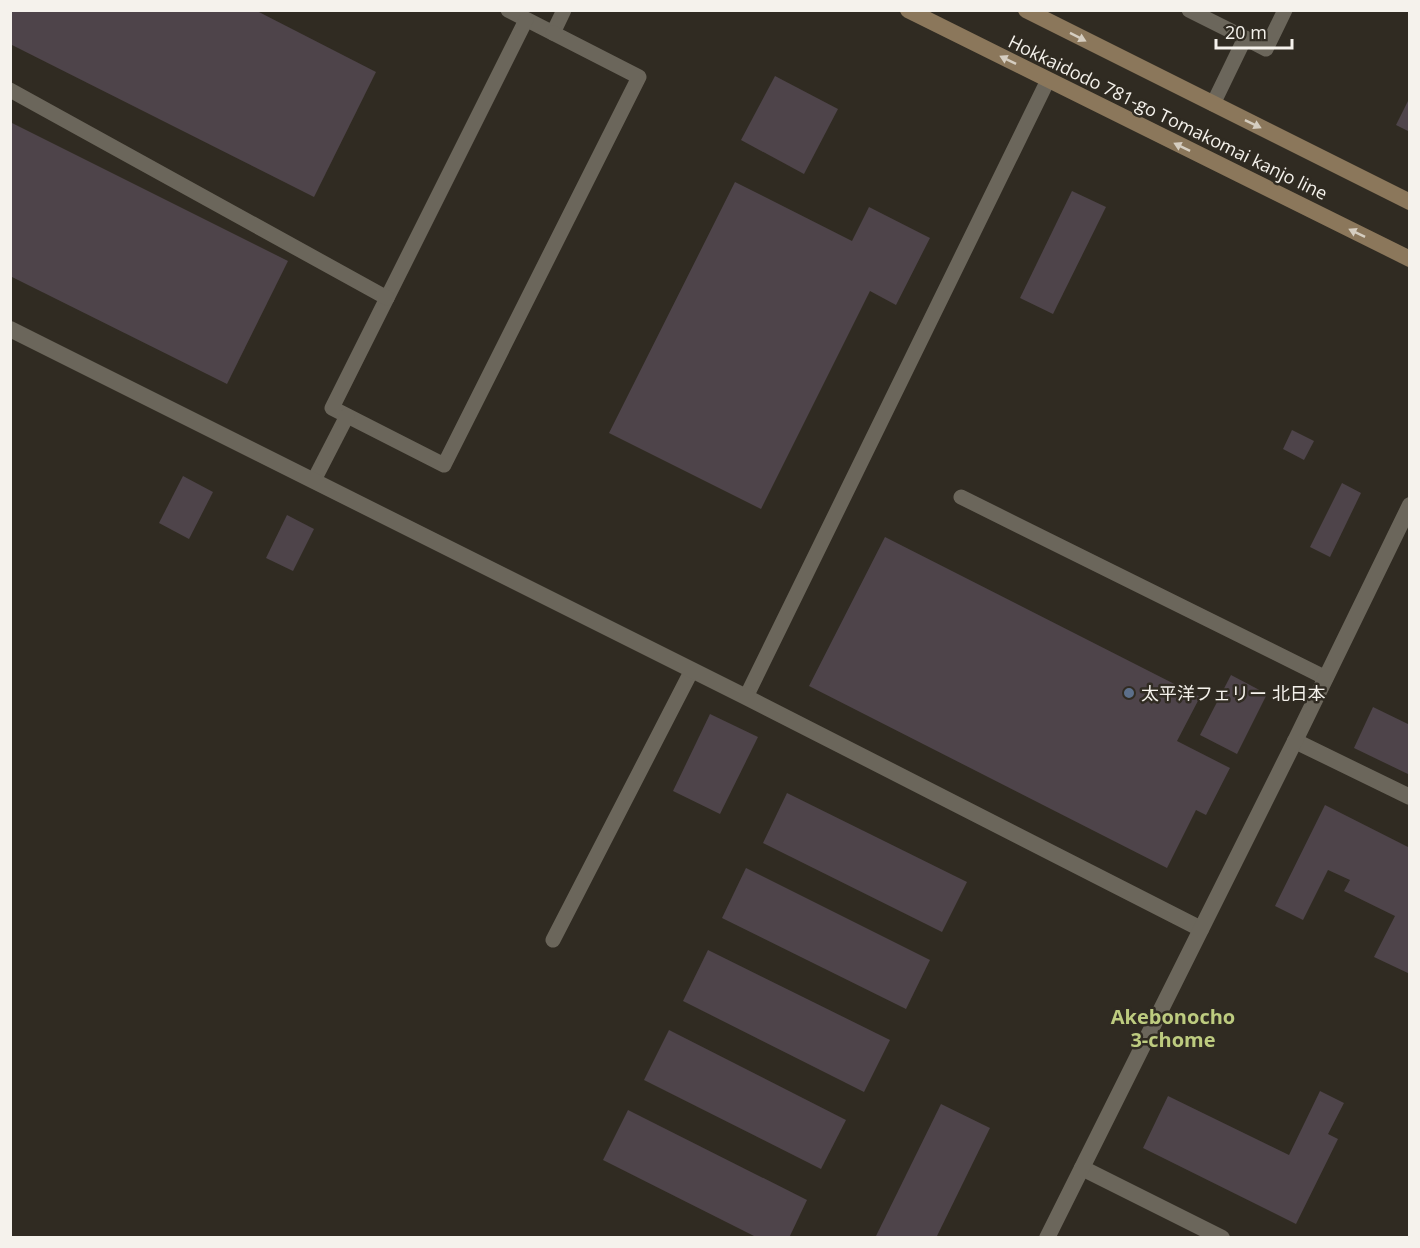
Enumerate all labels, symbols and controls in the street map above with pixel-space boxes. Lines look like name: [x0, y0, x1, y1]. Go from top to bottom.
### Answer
scale bar: [1216, 12, 1292, 50]
text: 20 m: [1225, 20, 1267, 44]
street label: Hokkaidodo 781-go Tomakomai kanjo line: [1004, 29, 1332, 205]
one-way arrow: [1070, 32, 1087, 41]
one-way arrow: [999, 55, 1016, 65]
one-way arrow: [1244, 119, 1261, 128]
one-way arrow: [1174, 142, 1191, 151]
one-way arrow: [1349, 229, 1366, 238]
place label: 太平洋フェリー 北日本: [1141, 681, 1326, 705]
marker: 太平洋フェリー 北日本: [1122, 686, 1136, 700]
district label: Akebonocho 3-chome: [1111, 1003, 1235, 1053]

